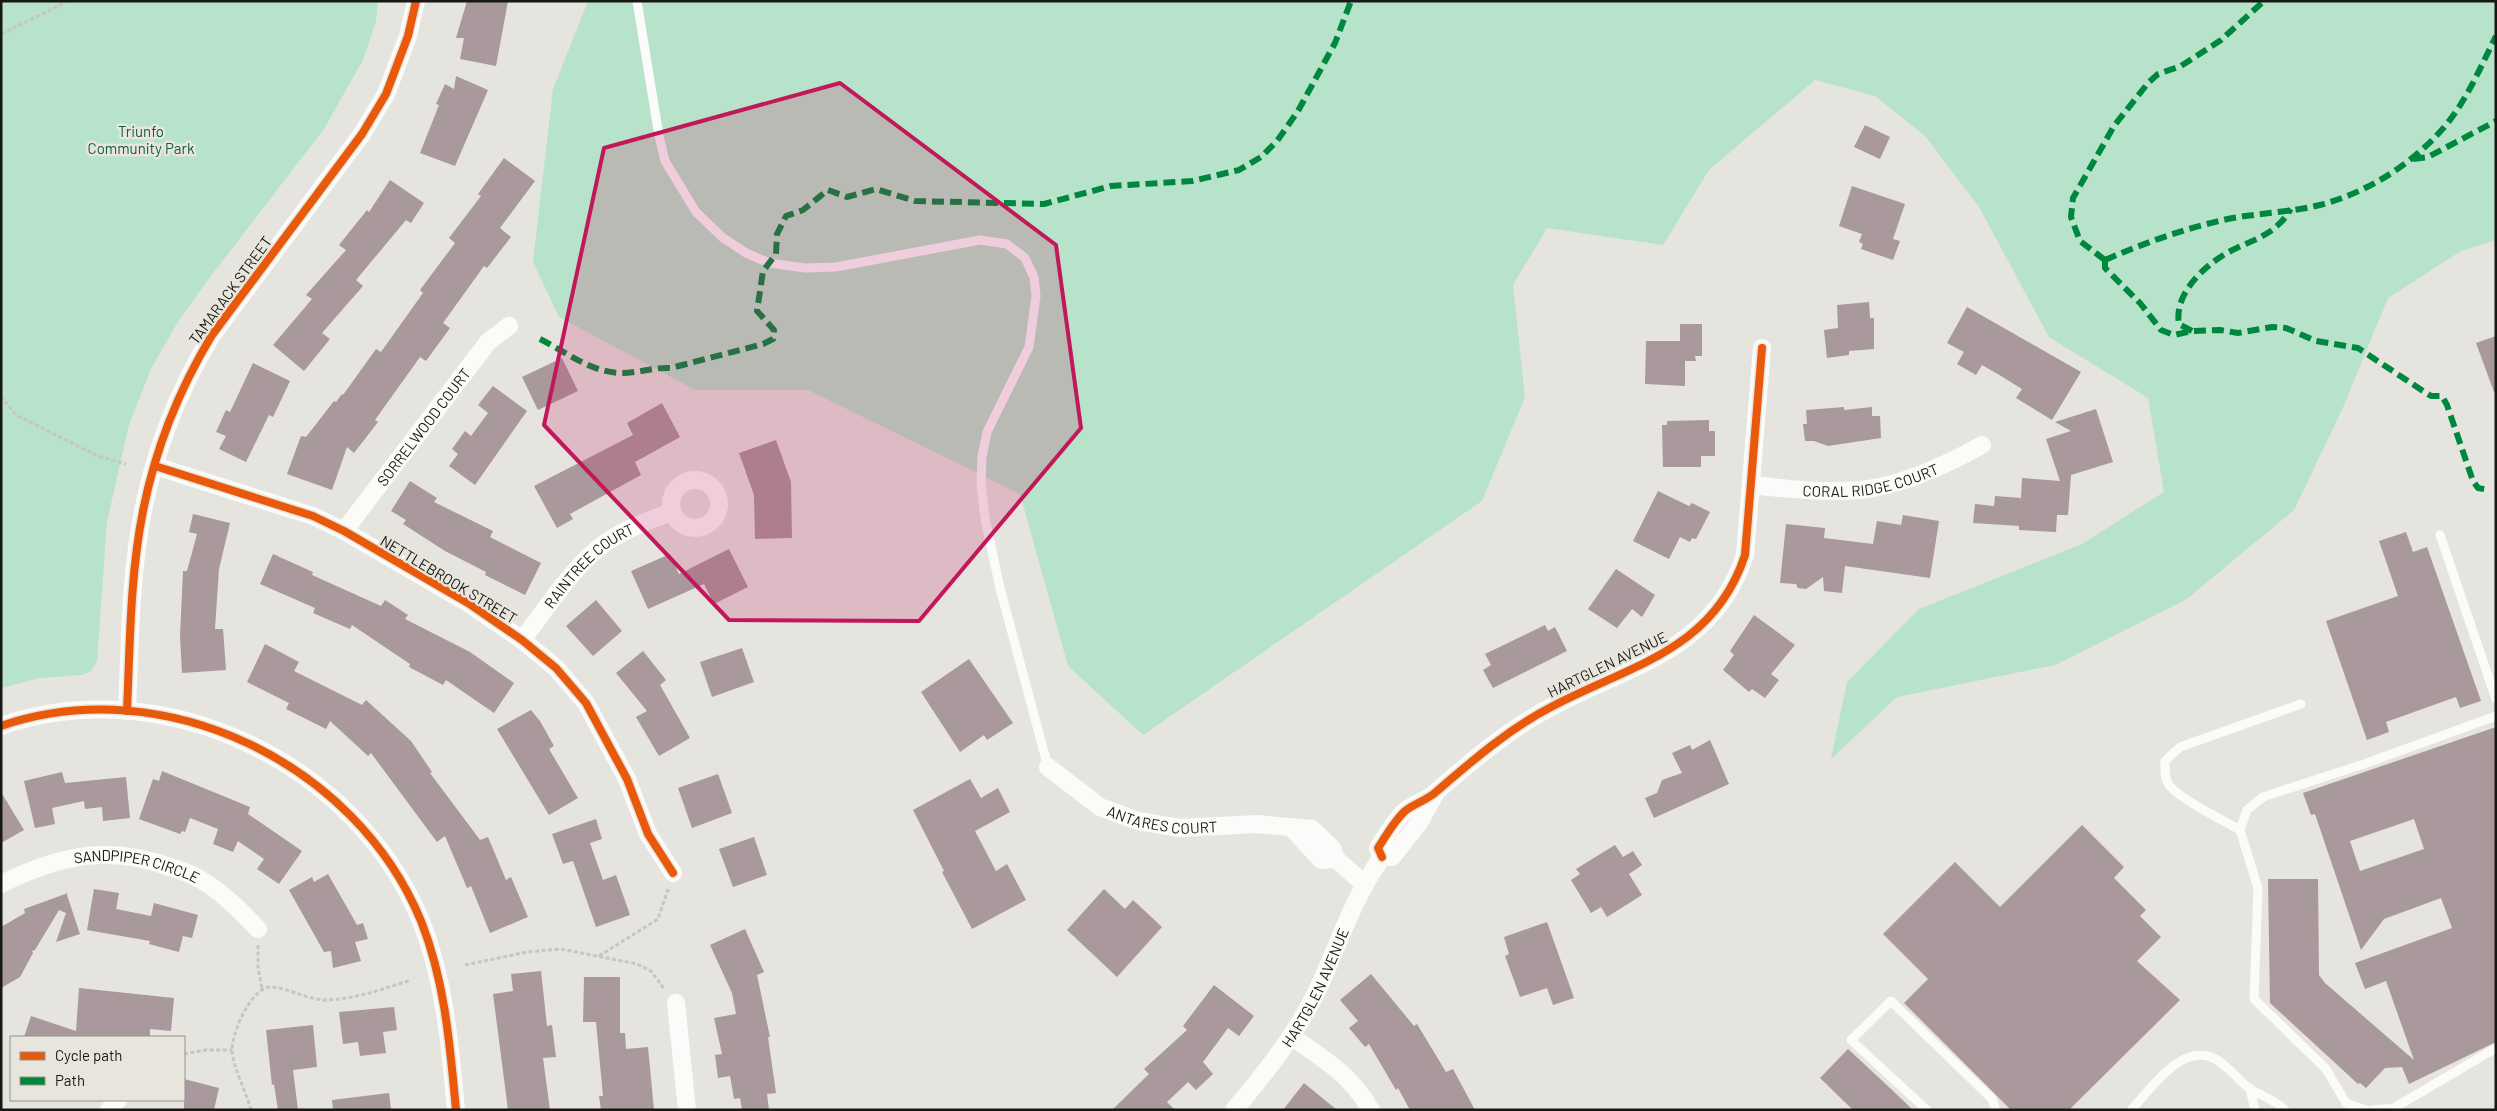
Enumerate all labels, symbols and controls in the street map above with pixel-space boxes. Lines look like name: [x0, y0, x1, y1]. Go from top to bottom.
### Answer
park label: Triunfo Community Park: [88, 122, 195, 157]
street label: TAMARACK STREET: [185, 232, 275, 348]
street label: SORRELWOOD COURT: [373, 364, 474, 489]
street label: CORAL RIDGE COURT: [1802, 459, 1941, 500]
street label: RAINTREE COURT: [540, 519, 636, 612]
street label: NETTLEBROOK STREET: [378, 531, 520, 627]
street label: HARTGLEN AVENUE: [1544, 627, 1670, 701]
street label: ANTARES COURT: [1105, 801, 1218, 837]
street label: SANDPIPER CIRCLE: [72, 846, 203, 886]
street label: HARTGLEN AVENUE: [1277, 925, 1352, 1050]
legend: [10, 1036, 185, 1101]
text: Cycle path: [55, 1046, 122, 1064]
text: Path: [55, 1071, 85, 1089]

